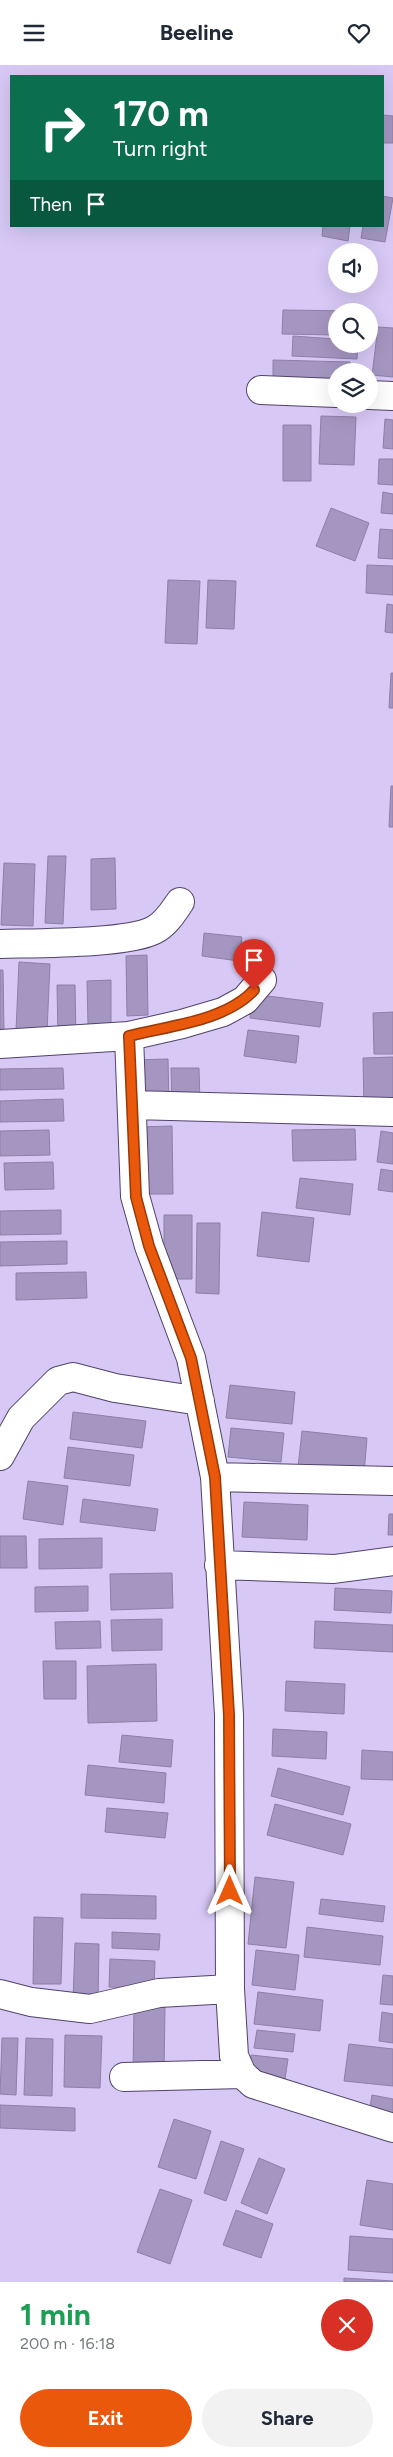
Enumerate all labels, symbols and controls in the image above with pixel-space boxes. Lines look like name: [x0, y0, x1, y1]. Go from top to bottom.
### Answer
icon: menu: [20, 19, 48, 47]
text: Beeline: [160, 19, 233, 46]
icon: heart: [345, 19, 373, 47]
text: 170 m: [113, 93, 209, 135]
icon: right: [30, 95, 95, 160]
text: Turn right: [113, 135, 208, 162]
icon: arrive: [82, 190, 110, 218]
text: Then: [30, 193, 72, 216]
map controls: [328, 243, 378, 413]
button: sound: [328, 243, 378, 293]
button: search: [328, 303, 378, 353]
button: layers: [328, 363, 378, 413]
pin: [233, 939, 275, 990]
icon: arrive: [240, 946, 268, 974]
position arrow: [203, 1864, 255, 1916]
text: 1 min: [20, 2296, 91, 2333]
button: close: [321, 2299, 373, 2351]
text: 200 m · 16:18: [20, 2334, 115, 2353]
button: Exit: [20, 2389, 192, 2447]
button: Share: [202, 2389, 373, 2447]

